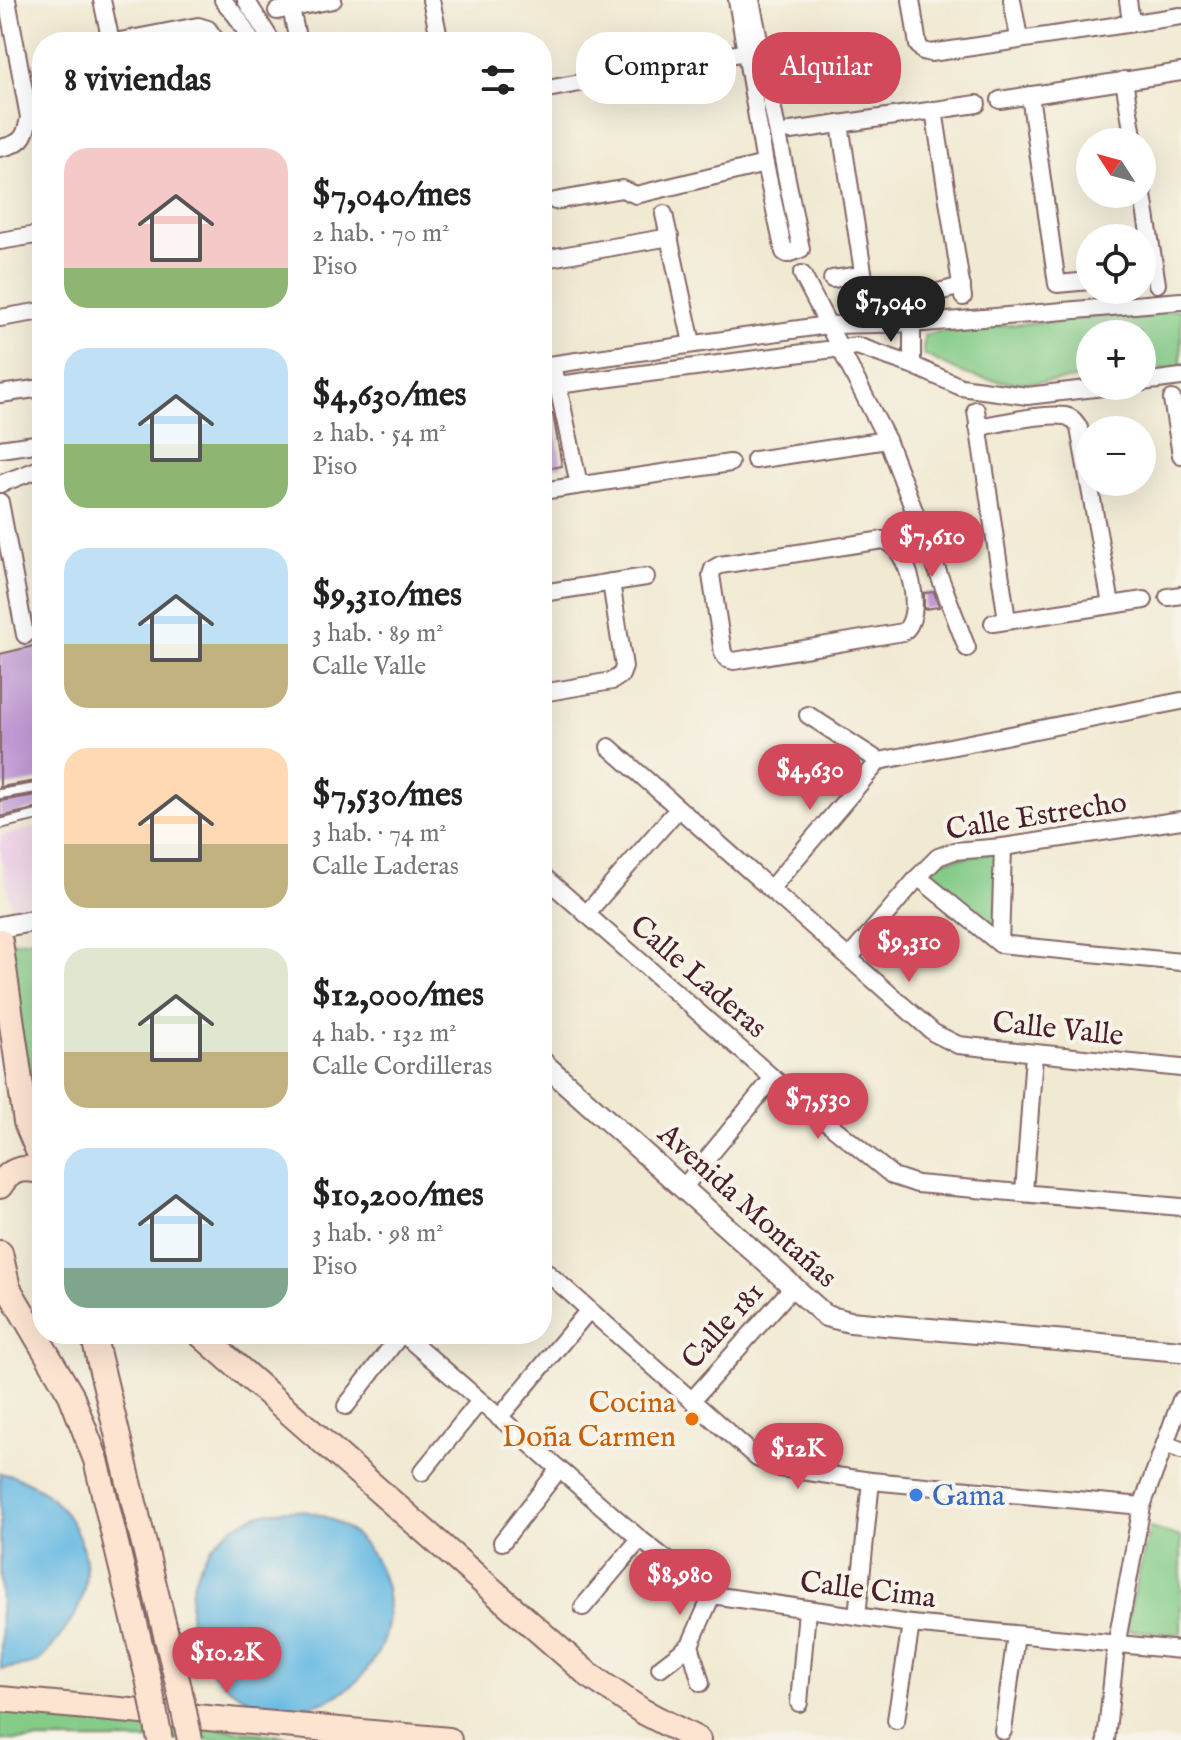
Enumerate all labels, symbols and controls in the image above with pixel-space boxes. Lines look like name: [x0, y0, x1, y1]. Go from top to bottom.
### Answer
chip: Comprar: [576, 32, 736, 104]
chip: Alquilar: [752, 32, 901, 104]
icon: filters: [476, 58, 520, 102]
text: 8 viviendas: [64, 59, 211, 102]
north arrow: [1076, 128, 1156, 208]
map controls: [1076, 128, 1156, 496]
text: $7,040/mes: [312, 174, 471, 217]
icon: home: [128, 180, 224, 276]
text: 2 hab. · 70 m²: [312, 217, 449, 250]
button: locate: [1076, 224, 1156, 304]
text: Piso: [312, 250, 357, 283]
pin: $7,040: [826, 276, 956, 344]
text: $7,040: [855, 285, 927, 318]
button: +: [1076, 320, 1156, 400]
text: $4,630/mes: [312, 374, 466, 417]
icon: home: [128, 380, 224, 476]
button: −: [1076, 416, 1156, 496]
text: 2 hab. · 54 m²: [312, 417, 447, 450]
text: Piso: [312, 450, 357, 483]
pin: $7,610: [867, 511, 997, 579]
text: $7,610: [899, 520, 965, 553]
text: $9,310/mes: [312, 574, 462, 617]
icon: home: [128, 580, 224, 676]
text: 3 hab. · 89 m²: [312, 617, 444, 650]
text: Calle Valle: [312, 650, 426, 683]
pin: $4,630: [745, 744, 875, 812]
text: $4,630: [776, 753, 844, 786]
text: $7,530/mes: [312, 774, 463, 817]
icon: home: [128, 780, 224, 876]
street label: Calle Estrecho: [943, 784, 1129, 850]
text: 3 hab. · 74 m²: [312, 817, 447, 850]
text: Calle Laderas: [312, 850, 459, 883]
street label: Calle Laderas: [621, 908, 774, 1047]
pin: $9,310: [844, 916, 974, 984]
text: $9,310: [877, 925, 941, 958]
text: $12,000/mes: [312, 974, 484, 1017]
icon: home: [128, 980, 224, 1076]
street label: Calle Valle: [990, 1004, 1125, 1056]
text: 4 hab. · 132 m²: [312, 1017, 457, 1050]
text: Calle Cordilleras: [312, 1050, 492, 1083]
pin: $7,530: [753, 1073, 883, 1141]
text: $7,530: [785, 1082, 851, 1115]
street label: Avenida Montañas: [648, 1115, 844, 1297]
text: $10,200/mes: [312, 1174, 484, 1217]
icon: home: [128, 1180, 224, 1276]
text: 3 hab. · 98 m²: [312, 1217, 444, 1250]
text: Piso: [312, 1250, 357, 1283]
street label: Calle 181: [674, 1275, 773, 1378]
place label: Cocina Doña Carmen: [502, 1385, 676, 1457]
marker: Cocina Doña Carmen: [683, 1410, 701, 1428]
pin: $12K: [751, 1423, 845, 1491]
text: $12K: [770, 1432, 826, 1465]
place label: Gama: [932, 1478, 1005, 1516]
marker: Gama: [907, 1486, 925, 1504]
pin: $8,980: [615, 1549, 745, 1617]
text: $8,980: [647, 1558, 713, 1591]
street label: Calle Cima: [798, 1564, 938, 1618]
pin: $10.2K: [162, 1627, 292, 1695]
text: $10.2K: [190, 1636, 264, 1669]

